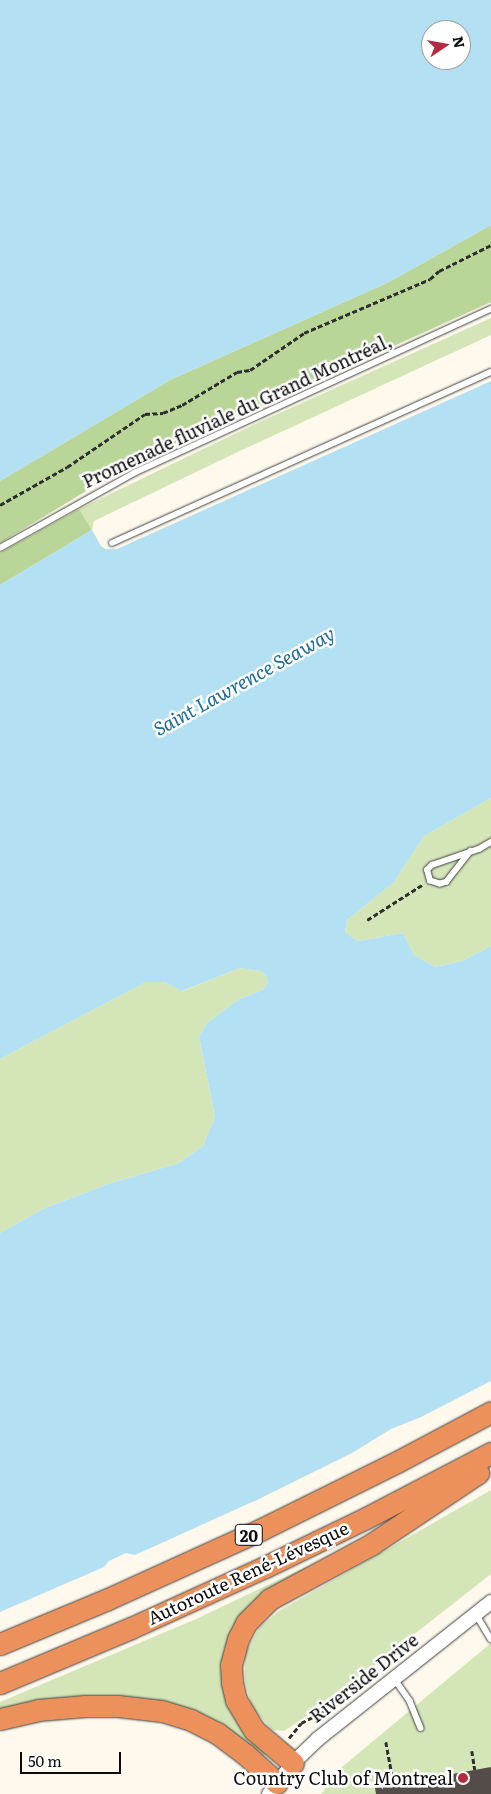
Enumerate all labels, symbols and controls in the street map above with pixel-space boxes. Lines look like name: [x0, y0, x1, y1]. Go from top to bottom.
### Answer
north arrow: [421, 20, 471, 70]
text: N: [449, 34, 471, 50]
street label: Promenade fluviale du Grand Montréal,: [79, 330, 395, 492]
water label: Saint Lawrence Seaway: [149, 622, 339, 740]
street label: Autoroute René-Lévesque: [144, 1517, 352, 1629]
road number: 20: [234, 1522, 264, 1548]
street label: Riverside Drive: [306, 1629, 422, 1727]
scale bar: [22, 1742, 124, 1774]
text: 50 m: [28, 1749, 62, 1772]
place label: Country Club of Montreal: [233, 1767, 453, 1789]
marker: Country Club of Montreal: [457, 1772, 469, 1784]

